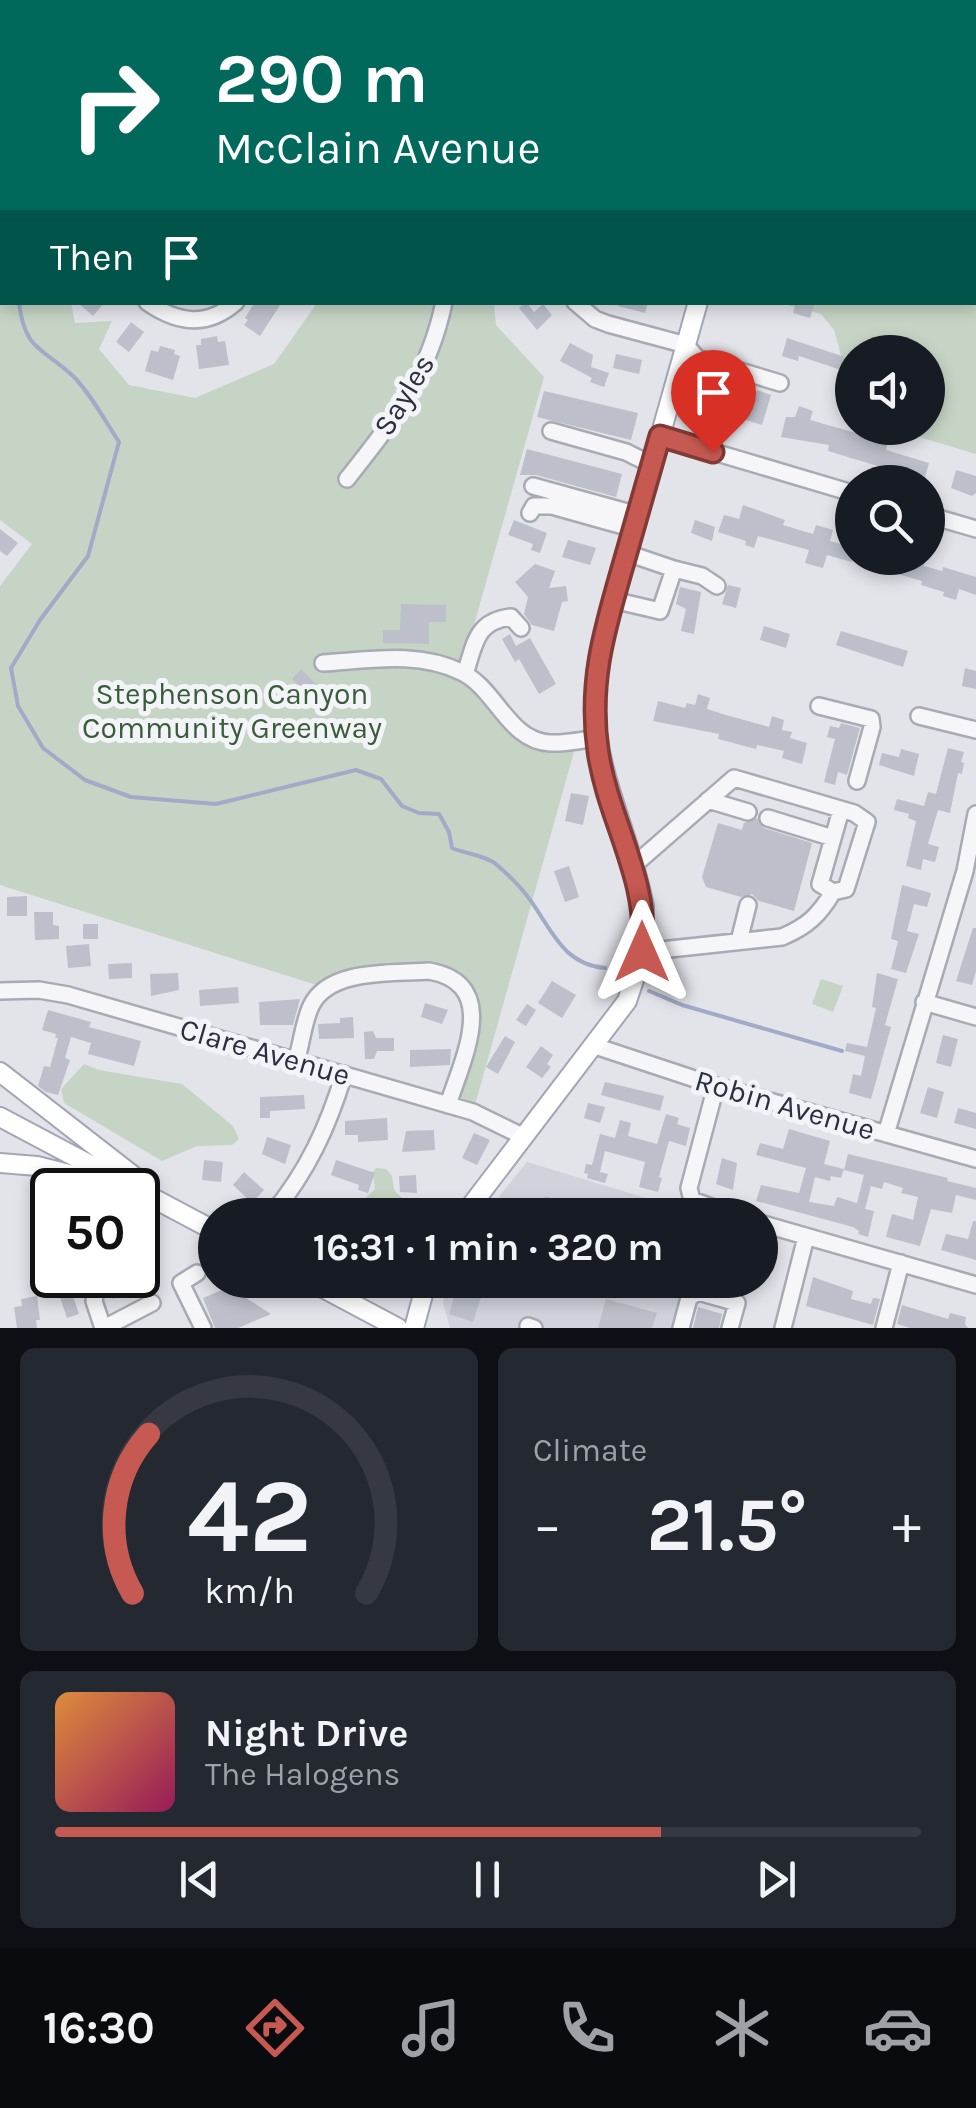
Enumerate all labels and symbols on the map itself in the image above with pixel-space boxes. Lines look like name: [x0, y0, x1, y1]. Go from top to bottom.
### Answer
street label: Sayles: [366, 348, 442, 442]
pin: [671, 350, 756, 453]
park label: Stephenson Canyon Community Greenway: [82, 676, 382, 746]
position arrow: [590, 900, 694, 1004]
street label: Clare Avenue: [176, 1011, 354, 1093]
street label: Robin Avenue: [691, 1062, 879, 1148]
speed limit sign: 50: [30, 1168, 160, 1298]

